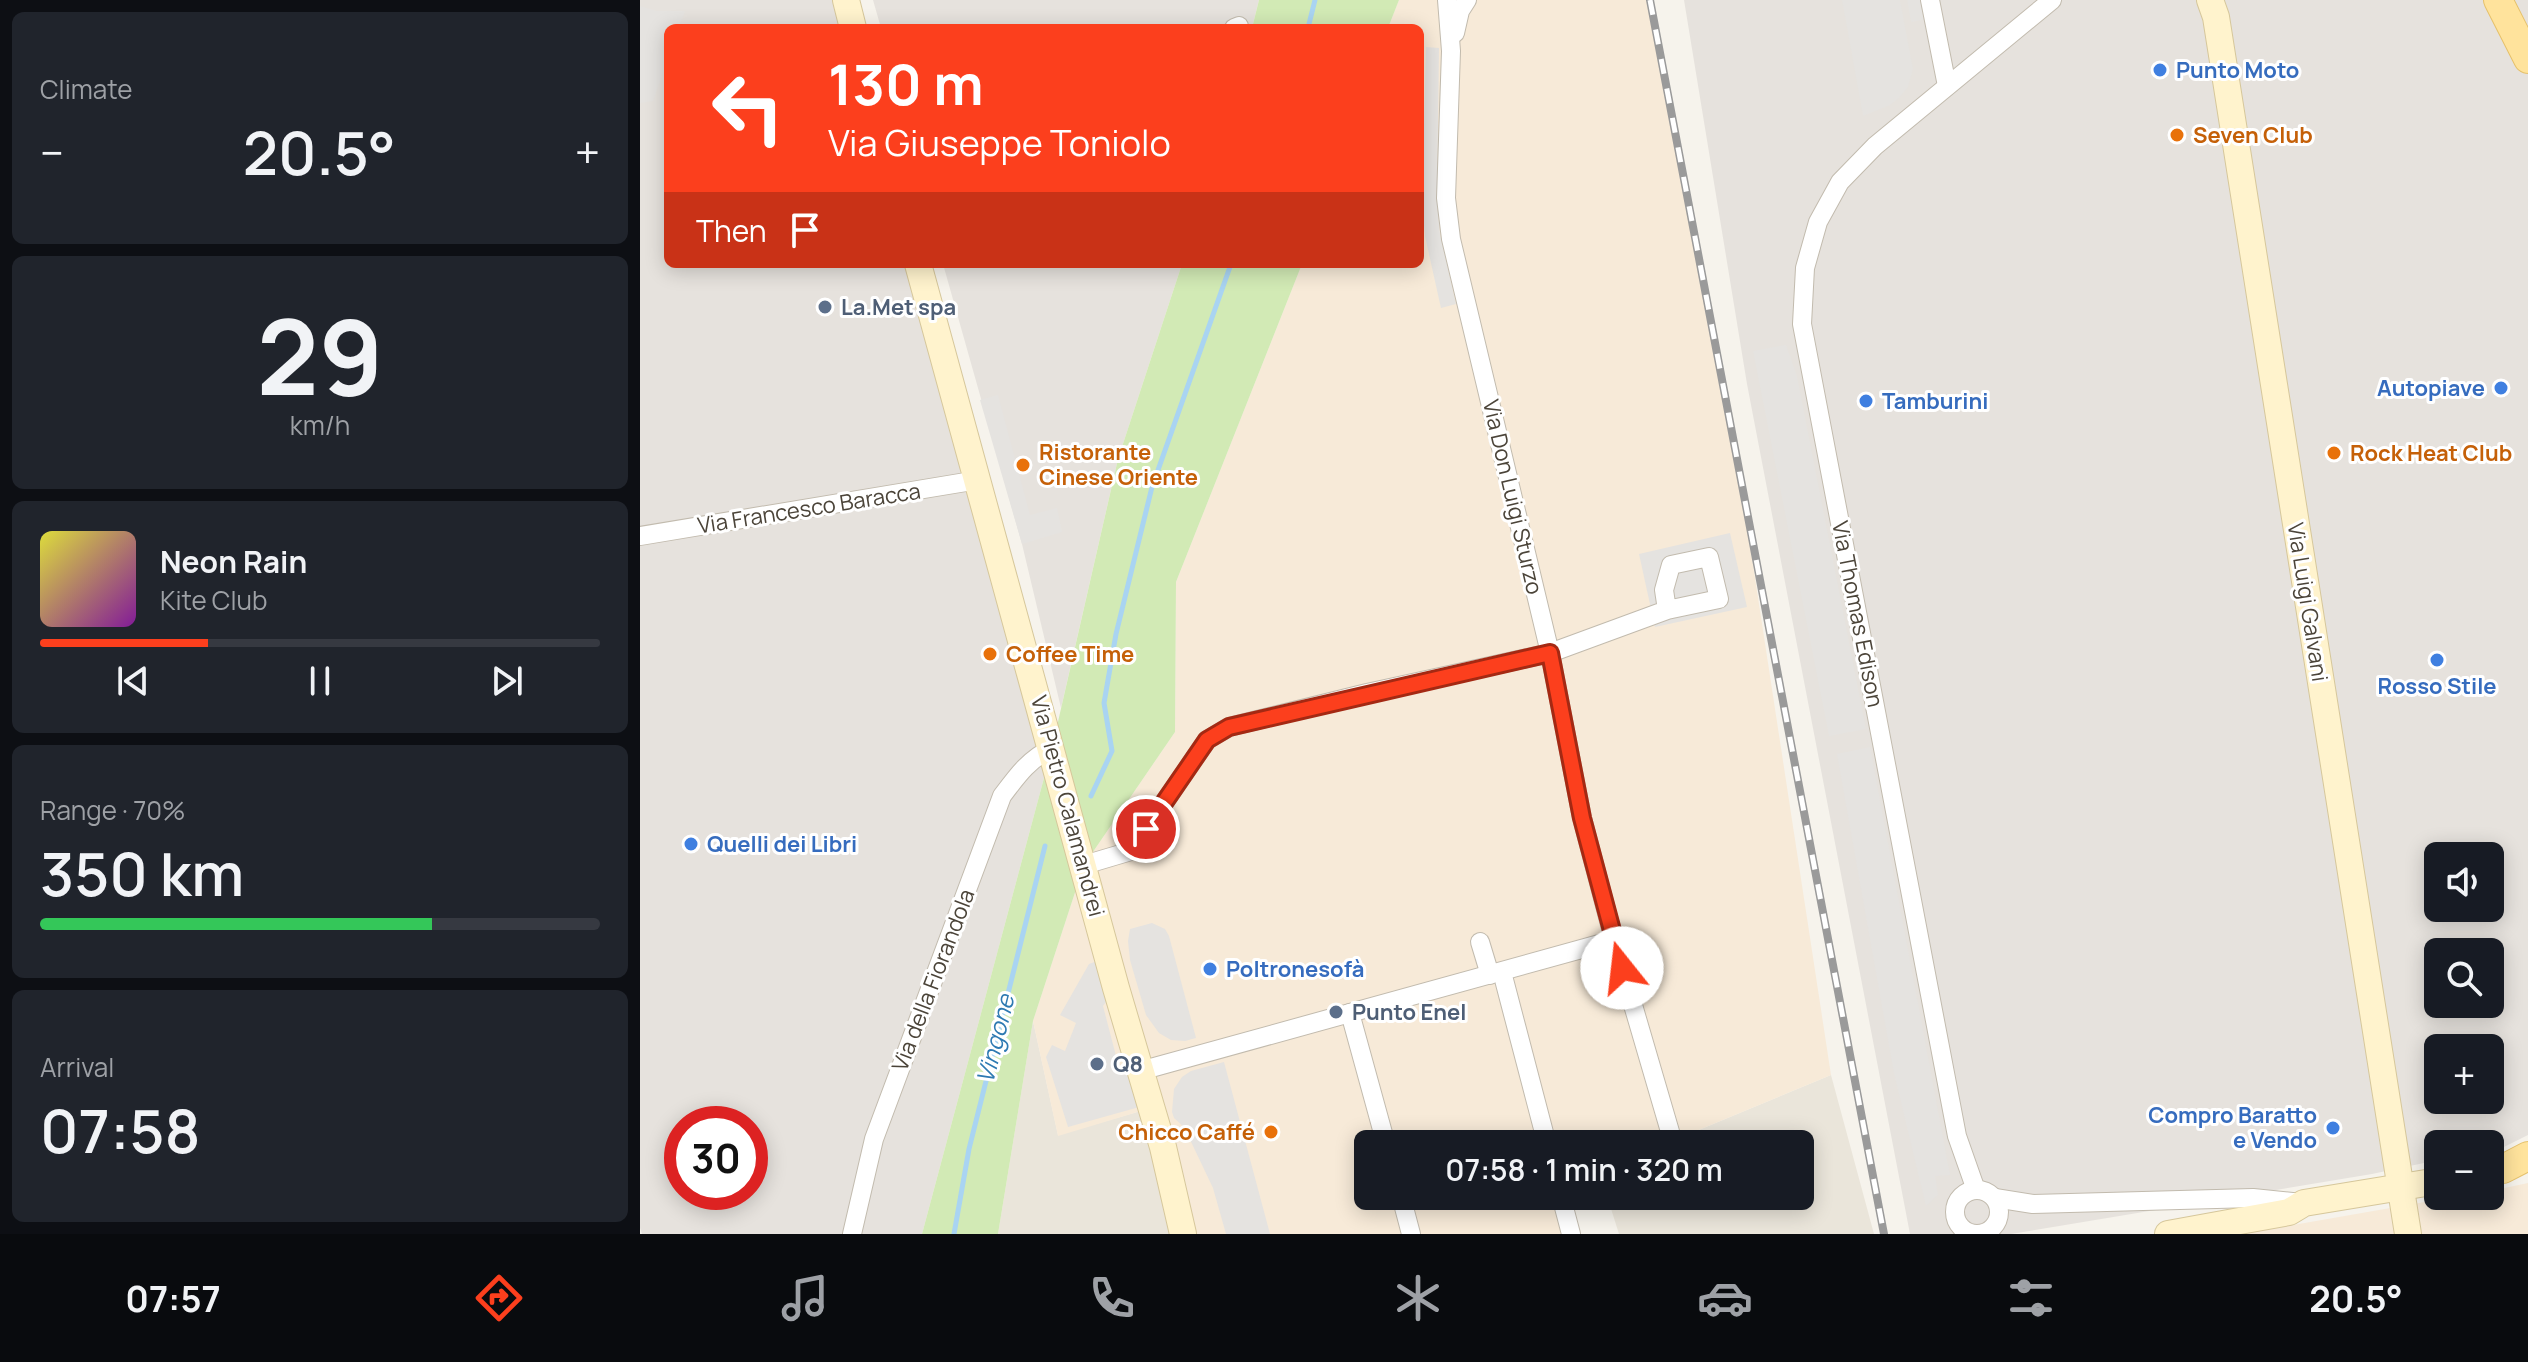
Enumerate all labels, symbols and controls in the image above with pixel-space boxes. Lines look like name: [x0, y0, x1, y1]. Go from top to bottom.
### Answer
text: 130 m: [828, 45, 984, 122]
place label: Punto Moto: [2176, 55, 2299, 85]
icon: left: [696, 56, 800, 160]
marker: Punto Moto: [2151, 61, 2169, 79]
text: Climate: [40, 71, 132, 107]
text: 20.5°: [243, 111, 396, 193]
text: Via Giuseppe Toniolo: [828, 118, 1171, 167]
place label: Seven Club: [2193, 120, 2313, 150]
text: −: [40, 122, 64, 182]
text: +: [575, 122, 600, 182]
marker: Seven Club: [2168, 126, 2186, 144]
icon: arrive: [783, 208, 827, 252]
text: Then: [696, 210, 767, 251]
text: 29: [257, 284, 383, 426]
place label: La.Met spa: [841, 292, 956, 322]
marker: La.Met spa: [816, 298, 834, 316]
place label: Autopiave: [2377, 373, 2485, 403]
marker: Autopiave: [2492, 379, 2510, 397]
place label: Tamburini: [1882, 386, 1988, 416]
marker: Tamburini: [1857, 392, 1875, 410]
street label: Via Don Luigi Sturzo: [1476, 397, 1550, 597]
text: km/h: [290, 407, 350, 443]
place label: Ristorante Cinese Oriente: [1039, 437, 1198, 492]
place label: Rock Heat Club: [2350, 438, 2512, 468]
marker: Rock Heat Club: [2325, 444, 2343, 462]
marker: Ristorante Cinese Oriente: [1014, 456, 1032, 474]
street label: Via Francesco Baracca: [695, 476, 923, 540]
street label: Via Thomas Edison: [1825, 518, 1891, 710]
street label: Via Luigi Galvani: [2281, 520, 2335, 684]
text: Neon Rain: [160, 541, 307, 582]
text: Kite Club: [160, 582, 267, 618]
place label: Coffee Time: [1006, 639, 1134, 669]
marker: Coffee Time: [981, 645, 999, 663]
marker: Rosso Stile: [2428, 651, 2446, 669]
icon: previous: [111, 659, 155, 703]
icon: pause: [298, 659, 342, 703]
icon: next: [485, 659, 529, 703]
place label: Rosso Stile: [2377, 671, 2497, 701]
street label: Via Pietro Calamandrei: [1024, 692, 1112, 920]
text: Range · 70%: [40, 792, 186, 828]
pin: [1112, 795, 1180, 863]
icon: arrive: [1124, 807, 1168, 851]
place label: Quelli dei Libri: [707, 829, 857, 859]
text: 350 km: [40, 832, 244, 914]
marker: Quelli dei Libri: [682, 835, 700, 853]
map controls: [2424, 842, 2504, 1210]
button: sound: [2424, 842, 2504, 922]
street label: Via della Fiorandola: [884, 885, 982, 1075]
position arrow: [1580, 926, 1664, 1010]
button: search: [2424, 938, 2504, 1018]
place label: Poltronesofà: [1226, 954, 1364, 984]
marker: Poltronesofà: [1201, 960, 1219, 978]
water label: Vingone: [968, 989, 1022, 1087]
place label: Punto Enel: [1352, 997, 1466, 1027]
marker: Punto Enel: [1327, 1003, 1345, 1021]
button: +: [2424, 1034, 2504, 1114]
text: Arrival: [40, 1049, 114, 1085]
place label: Q8: [1113, 1049, 1143, 1079]
marker: Q8: [1088, 1055, 1106, 1073]
text: 07:58: [40, 1089, 201, 1171]
place label: Compro Baratto e Vendo: [2148, 1100, 2317, 1155]
speed limit sign: 30: [664, 1106, 768, 1210]
place label: Chicco Caffé: [1118, 1117, 1255, 1147]
marker: Compro Baratto e Vendo: [2324, 1119, 2342, 1137]
marker: Chicco Caffé: [1262, 1123, 1280, 1141]
button: −: [2424, 1130, 2504, 1210]
text: 07:58 · 1 min · 320 m: [1445, 1149, 1723, 1190]
icon: directions: [471, 1270, 527, 1326]
icon: music: [777, 1270, 833, 1326]
icon: phone: [1084, 1270, 1140, 1326]
icon: climate: [1390, 1270, 1446, 1326]
icon: car: [1697, 1270, 1753, 1326]
icon: filters: [2003, 1270, 2059, 1326]
text: 07:57: [125, 1274, 221, 1323]
text: 20.5°: [2309, 1274, 2403, 1323]

